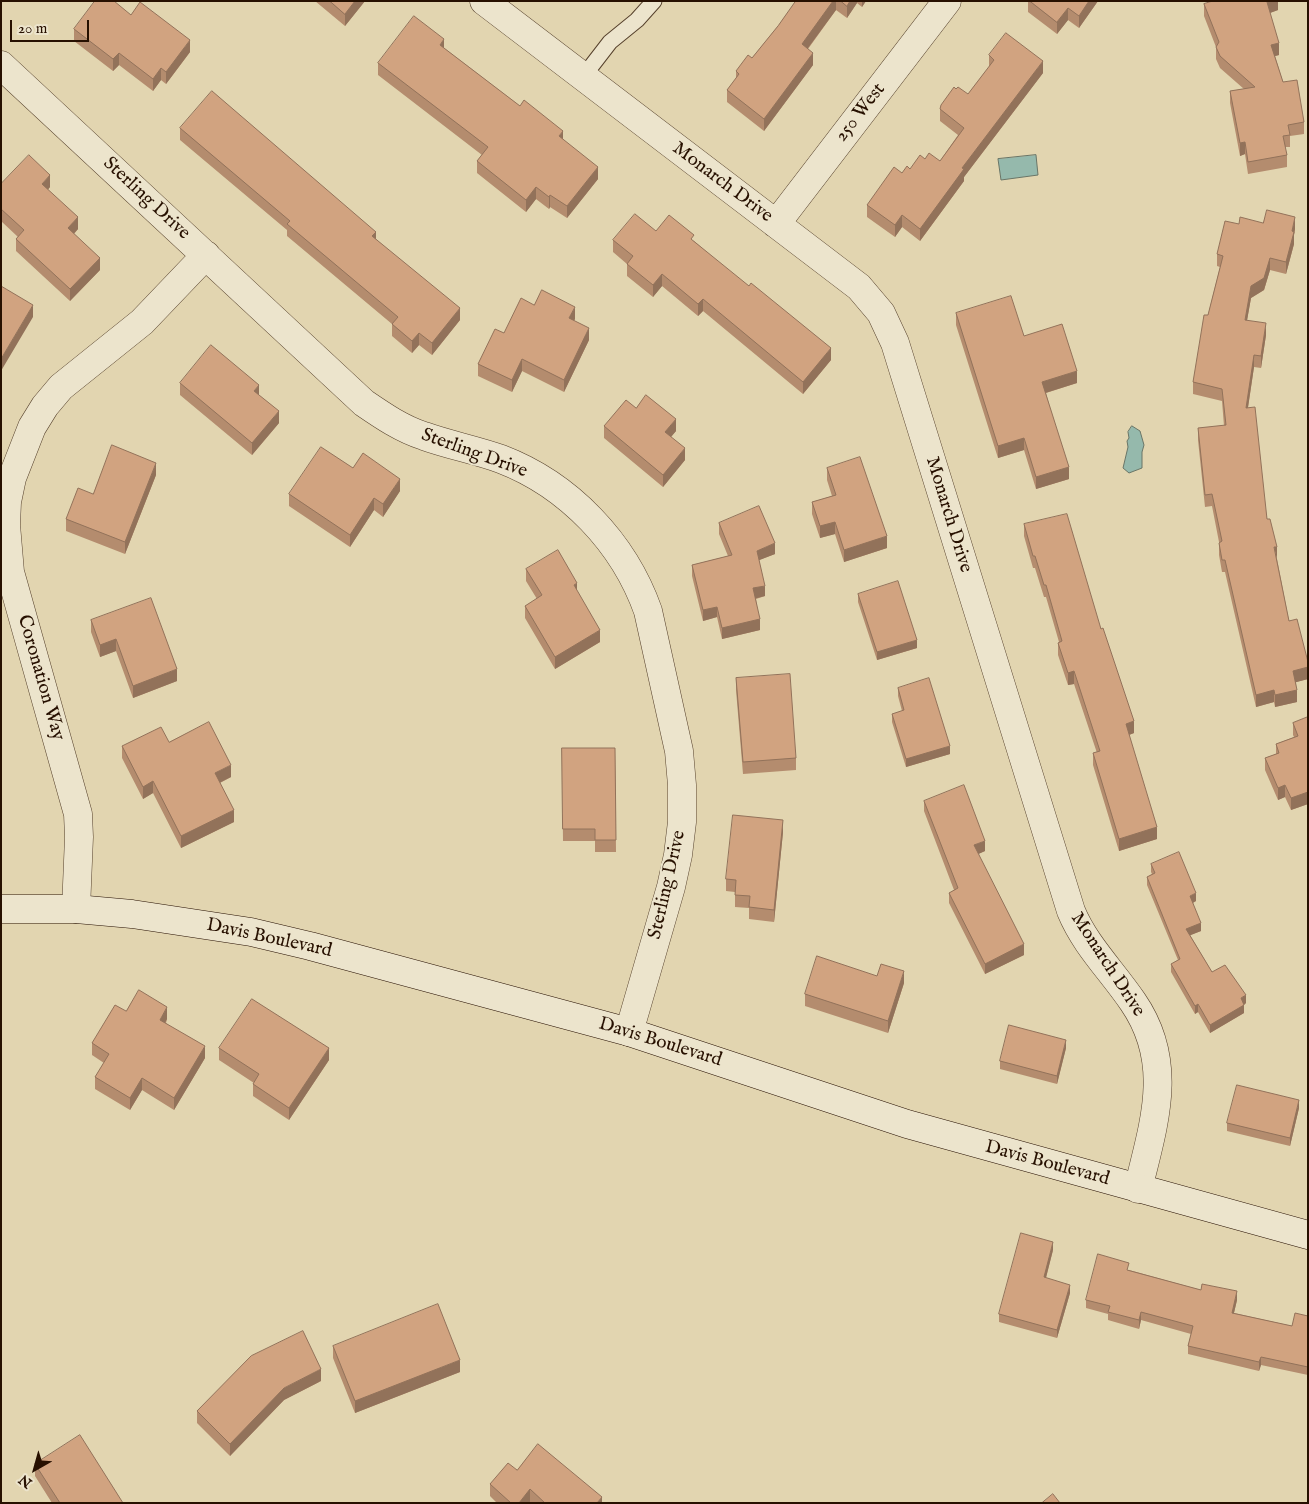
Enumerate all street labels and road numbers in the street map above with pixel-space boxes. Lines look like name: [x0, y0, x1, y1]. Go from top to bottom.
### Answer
street label: 250 West: [831, 79, 891, 147]
street label: Monarch Drive: [667, 138, 777, 228]
street label: Sterling Drive: [98, 153, 194, 245]
street label: Sterling Drive: [418, 424, 530, 484]
street label: Monarch Drive: [920, 454, 976, 576]
street label: Coronation Way: [11, 613, 69, 743]
street label: Sterling Drive: [644, 828, 692, 942]
street label: Monarch Drive: [1065, 909, 1149, 1021]
street label: Davis Boulevard: [204, 915, 334, 963]
street label: Davis Boulevard: [596, 1013, 724, 1073]
street label: Davis Boulevard: [982, 1136, 1112, 1192]

